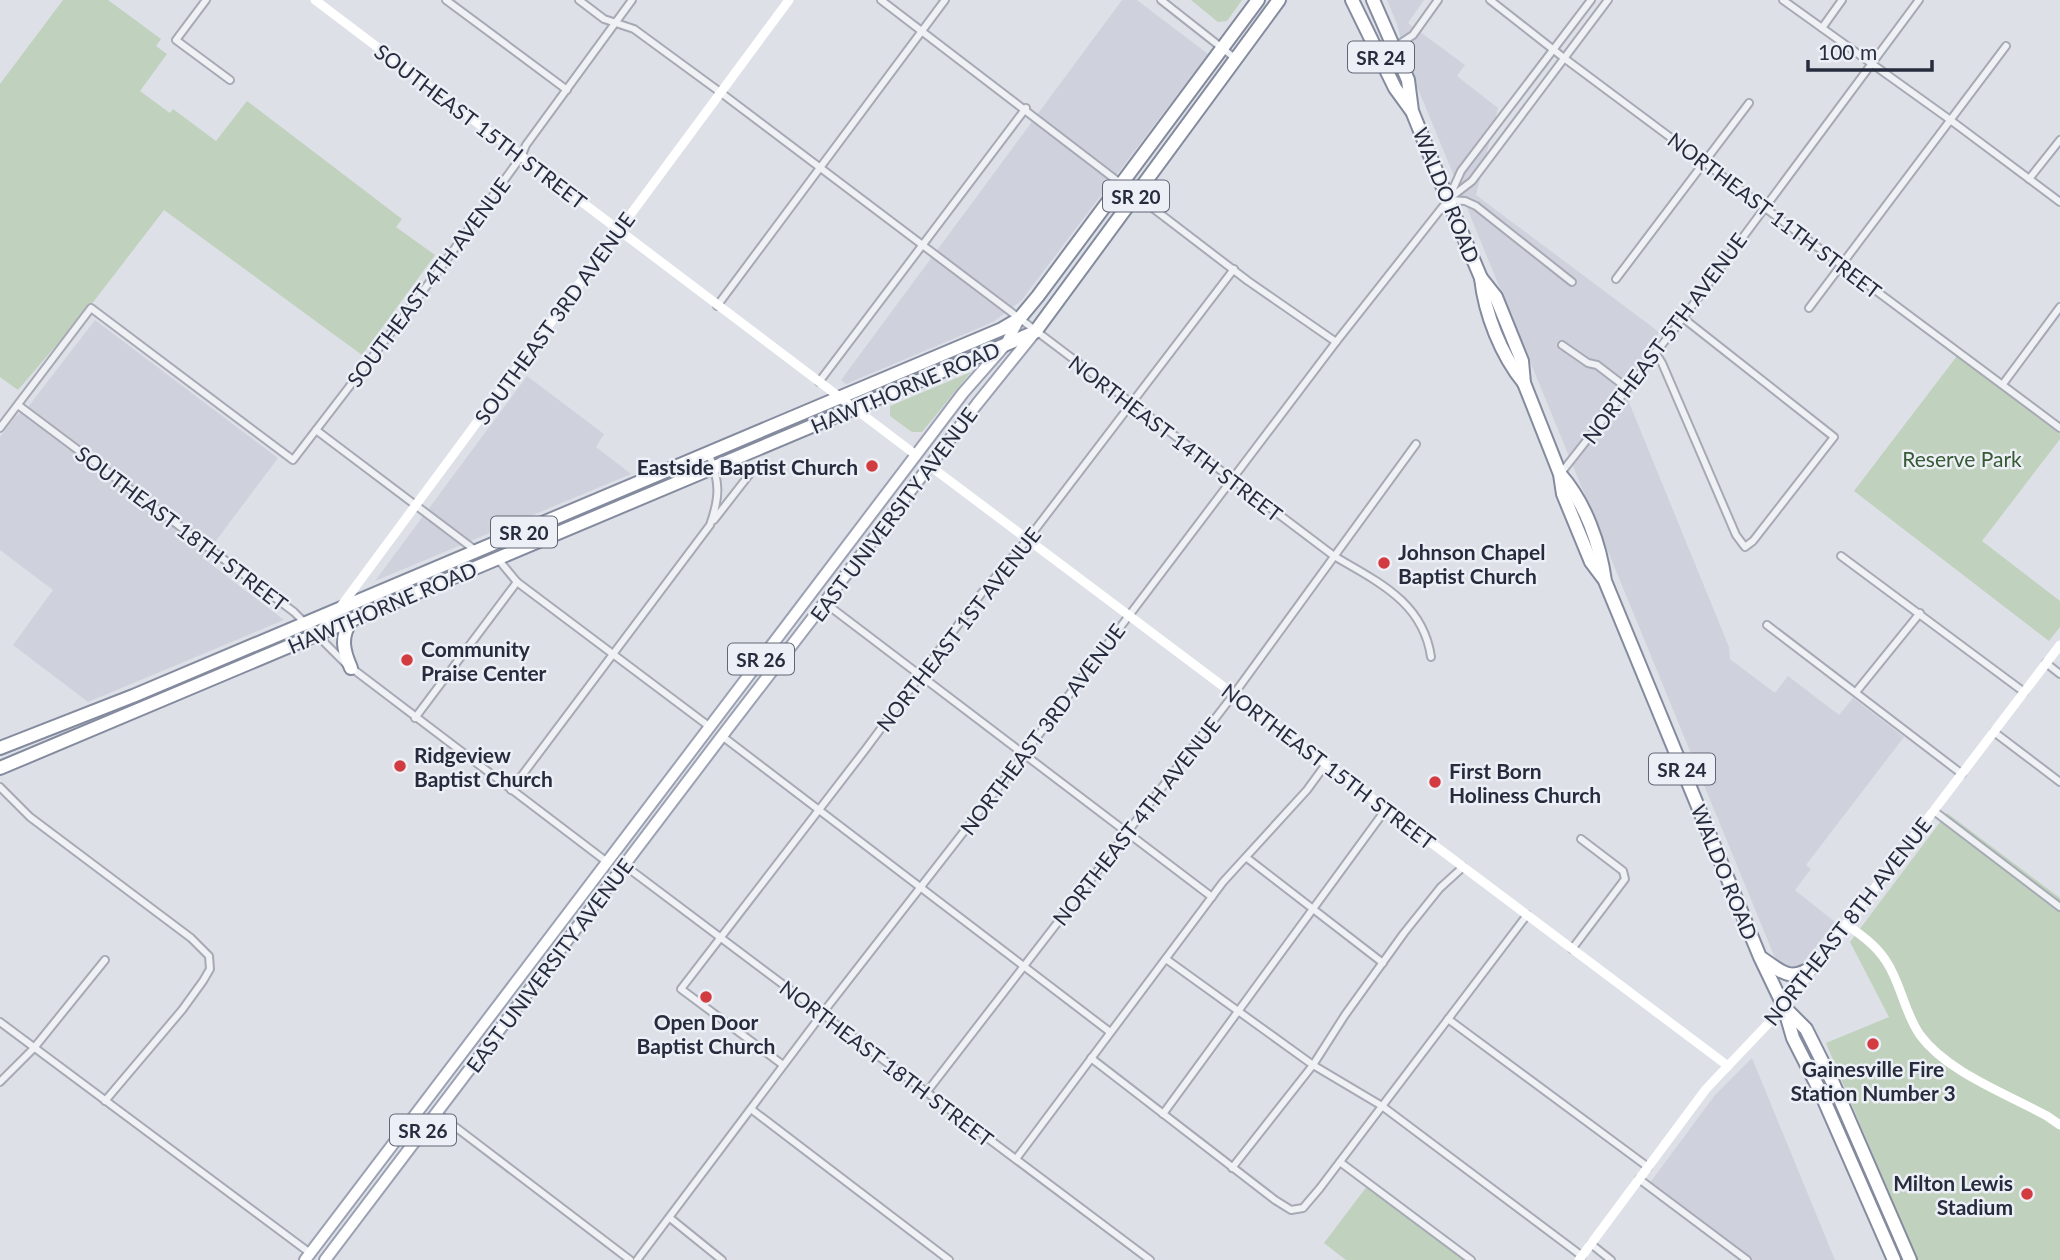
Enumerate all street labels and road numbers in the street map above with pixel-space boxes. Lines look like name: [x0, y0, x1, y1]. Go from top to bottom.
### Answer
street label: SOUTHEAST 15TH STREET: [370, 38, 592, 214]
road number: SR 24: [1348, 41, 1414, 72]
street label: WALDO ROAD: [1409, 124, 1485, 266]
street label: NORTHEAST 11TH STREET: [1663, 127, 1887, 304]
street label: SOUTHEAST 4TH AVENUE: [341, 173, 515, 391]
road number: SR 20: [1103, 180, 1169, 212]
street label: SOUTHEAST 3RD AVENUE: [469, 207, 639, 429]
street label: NORTHEAST 5TH AVENUE: [1577, 228, 1751, 448]
street label: HAWTHORNE ROAD: [807, 336, 1003, 438]
street label: NORTHEAST 14TH STREET: [1064, 350, 1288, 527]
street label: EAST UNIVERSITY AVENUE: [804, 402, 982, 626]
street label: SOUTHEAST 18TH STREET: [71, 440, 293, 616]
road number: SR 20: [491, 516, 557, 548]
street label: NORTHEAST 1ST AVENUE: [871, 522, 1045, 736]
street label: HAWTHORNE ROAD: [284, 556, 480, 658]
street label: NORTHEAST 3RD AVENUE: [954, 619, 1130, 839]
road number: SR 26: [728, 644, 794, 674]
street label: NORTHEAST 15TH STREET: [1217, 678, 1441, 855]
street label: NORTHEAST 4TH AVENUE: [1047, 712, 1225, 930]
road number: SR 24: [1649, 754, 1715, 784]
street label: WALDO ROAD: [1687, 801, 1763, 943]
street label: NORTHEAST 8TH AVENUE: [1758, 812, 1936, 1030]
street label: EAST UNIVERSITY AVENUE: [460, 853, 638, 1077]
street label: NORTHEAST 18TH STREET: [775, 975, 999, 1152]
road number: SR 26: [390, 1114, 456, 1146]

